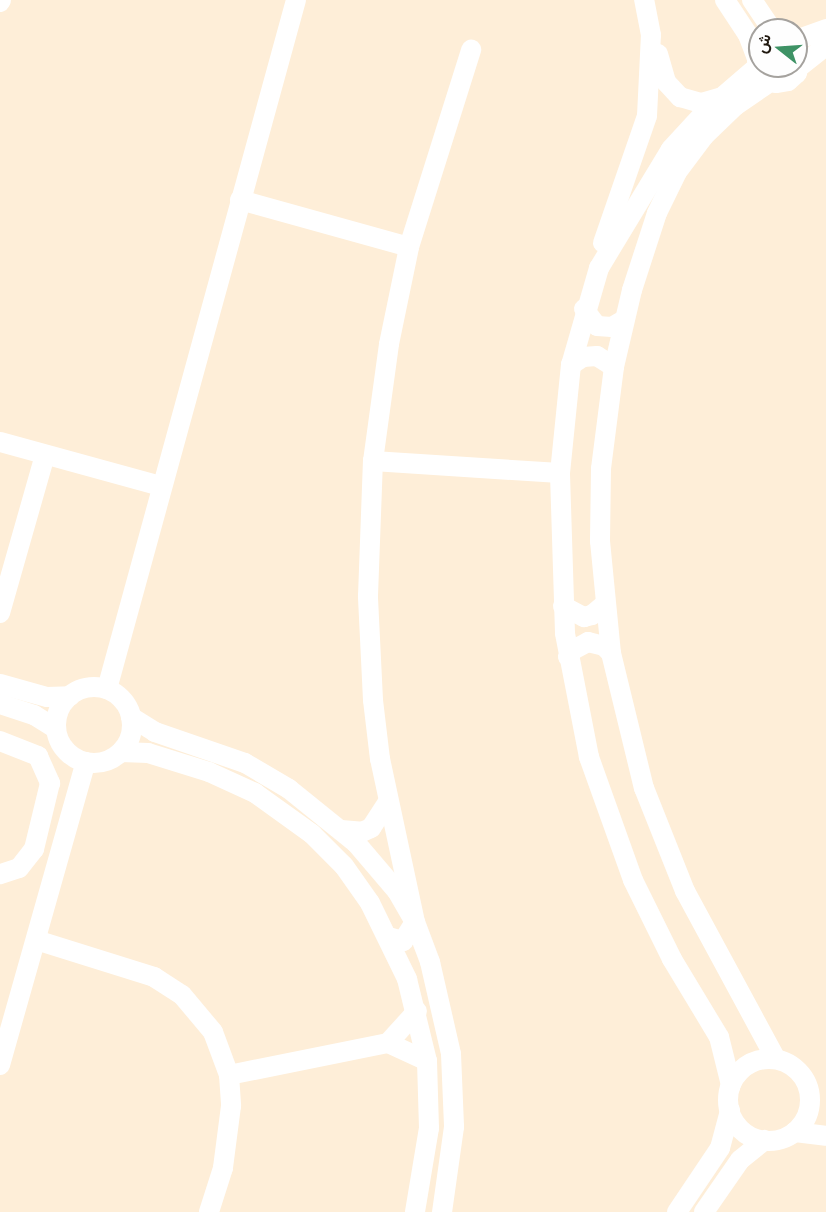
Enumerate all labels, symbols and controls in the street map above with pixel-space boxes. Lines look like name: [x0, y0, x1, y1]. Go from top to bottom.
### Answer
north arrow: [748, 18, 808, 78]
text: ش: [749, 31, 776, 56]

